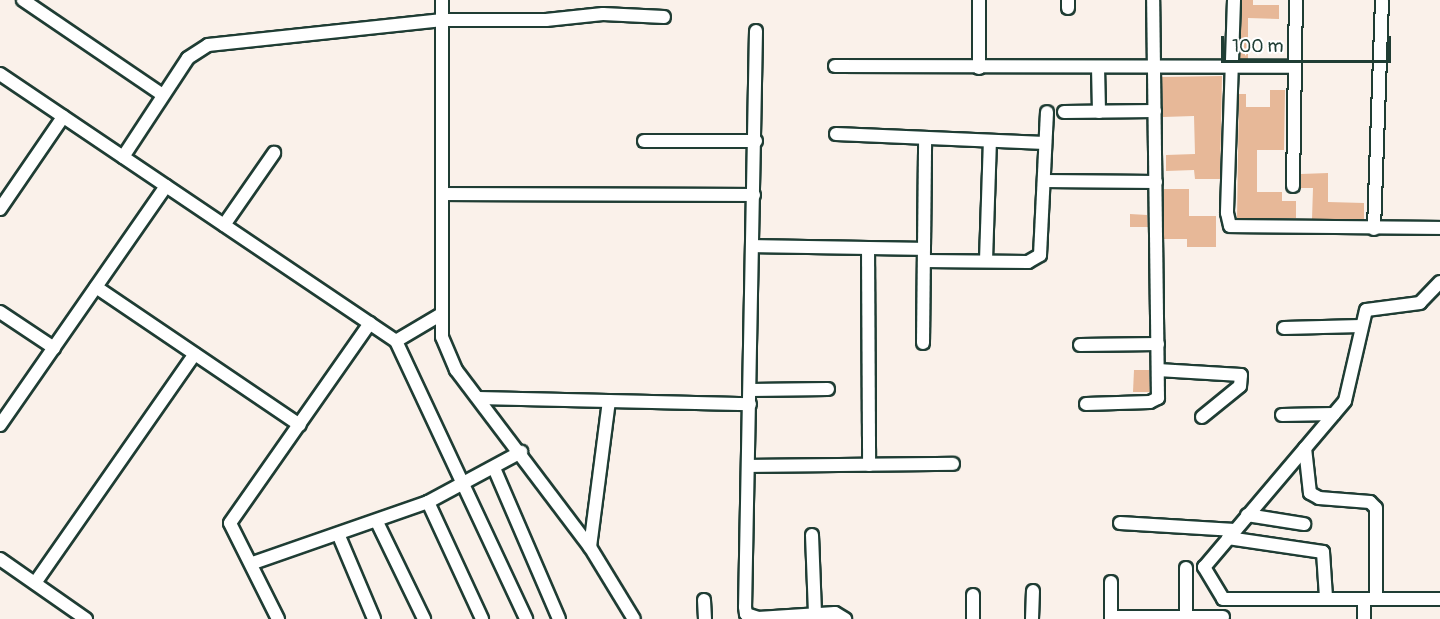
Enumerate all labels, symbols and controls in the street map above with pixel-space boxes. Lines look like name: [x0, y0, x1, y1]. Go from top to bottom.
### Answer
scale bar: [1224, 24, 1394, 62]
text: 100 m: [1232, 35, 1284, 58]

